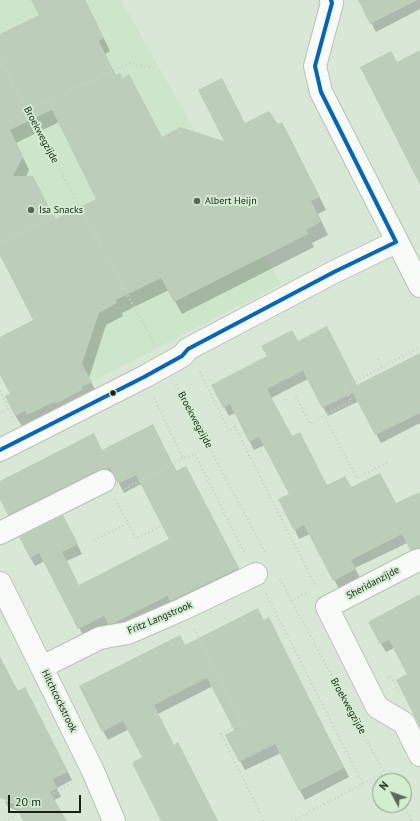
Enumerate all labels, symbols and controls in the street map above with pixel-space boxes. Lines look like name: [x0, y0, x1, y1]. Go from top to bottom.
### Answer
street label: Broekwegzijde: [21, 105, 61, 165]
place label: Albert Heijn: [205, 195, 257, 207]
marker: Albert Heijn: [192, 196, 202, 206]
place label: Isa Snacks: [39, 204, 83, 216]
marker: Isa Snacks: [26, 205, 36, 215]
unlabelled marker: [108, 388, 118, 398]
street label: Broekwegzijde: [175, 390, 215, 450]
street label: Sheridanzijde: [345, 564, 401, 602]
street label: Fritz Langstrook: [126, 599, 194, 637]
street label: Hitchcockstrook: [39, 668, 79, 734]
street label: Broekwegzijde: [328, 676, 368, 736]
north arrow: [372, 773, 412, 813]
text: N: [376, 778, 391, 793]
scale bar: [10, 787, 83, 813]
text: 20 m: [15, 794, 41, 809]

